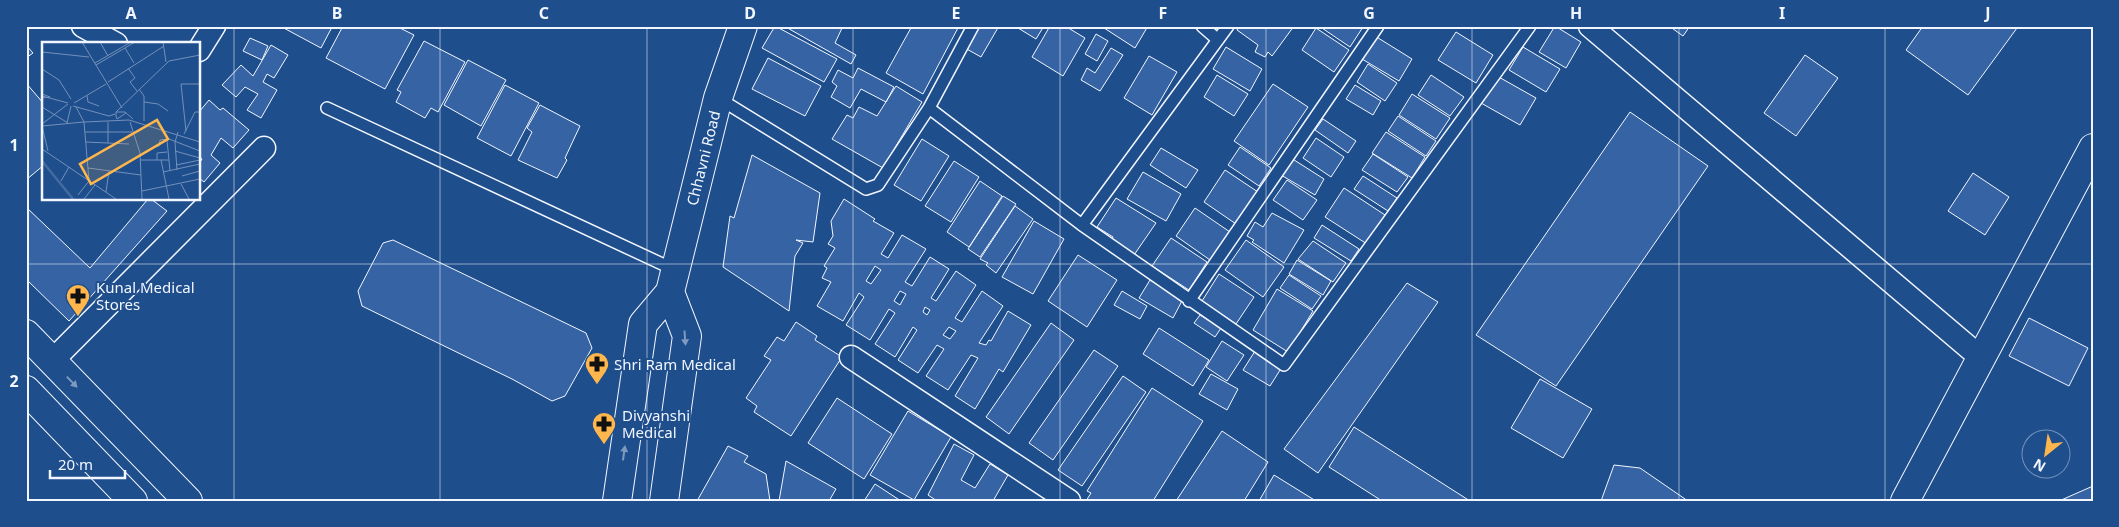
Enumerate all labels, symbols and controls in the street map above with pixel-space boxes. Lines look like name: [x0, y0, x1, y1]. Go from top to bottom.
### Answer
text: A: [125, 2, 137, 24]
text: B: [332, 2, 342, 24]
text: C: [539, 2, 549, 24]
text: D: [744, 2, 756, 24]
text: E: [952, 2, 961, 24]
text: F: [1159, 2, 1167, 24]
text: G: [1363, 2, 1375, 24]
text: H: [1570, 2, 1582, 24]
text: I: [1779, 2, 1785, 24]
text: J: [1983, 2, 1991, 24]
inset map: [42, 42, 200, 200]
street label: Chhavni Road: [682, 108, 724, 208]
text: 1: [9, 134, 19, 156]
place label: Kunal Medical Stores: [96, 277, 195, 314]
pharmacy icon: Kunal Medical Stores: [65, 283, 91, 317]
one-way arrow: [682, 330, 690, 346]
pharmacy icon: Shri Ram Medical: [584, 351, 610, 385]
place label: Shri Ram Medical: [614, 354, 736, 374]
text: 2: [9, 370, 19, 392]
one-way arrow: [66, 375, 78, 387]
place label: Divyanshi Medical: [622, 405, 690, 442]
pharmacy icon: Divyanshi Medical: [591, 411, 617, 445]
north arrow: [2022, 430, 2072, 480]
one-way arrow: [620, 444, 628, 460]
scale bar: [50, 447, 125, 479]
text: 20 m: [58, 454, 93, 474]
text: N: [2030, 455, 2049, 477]

